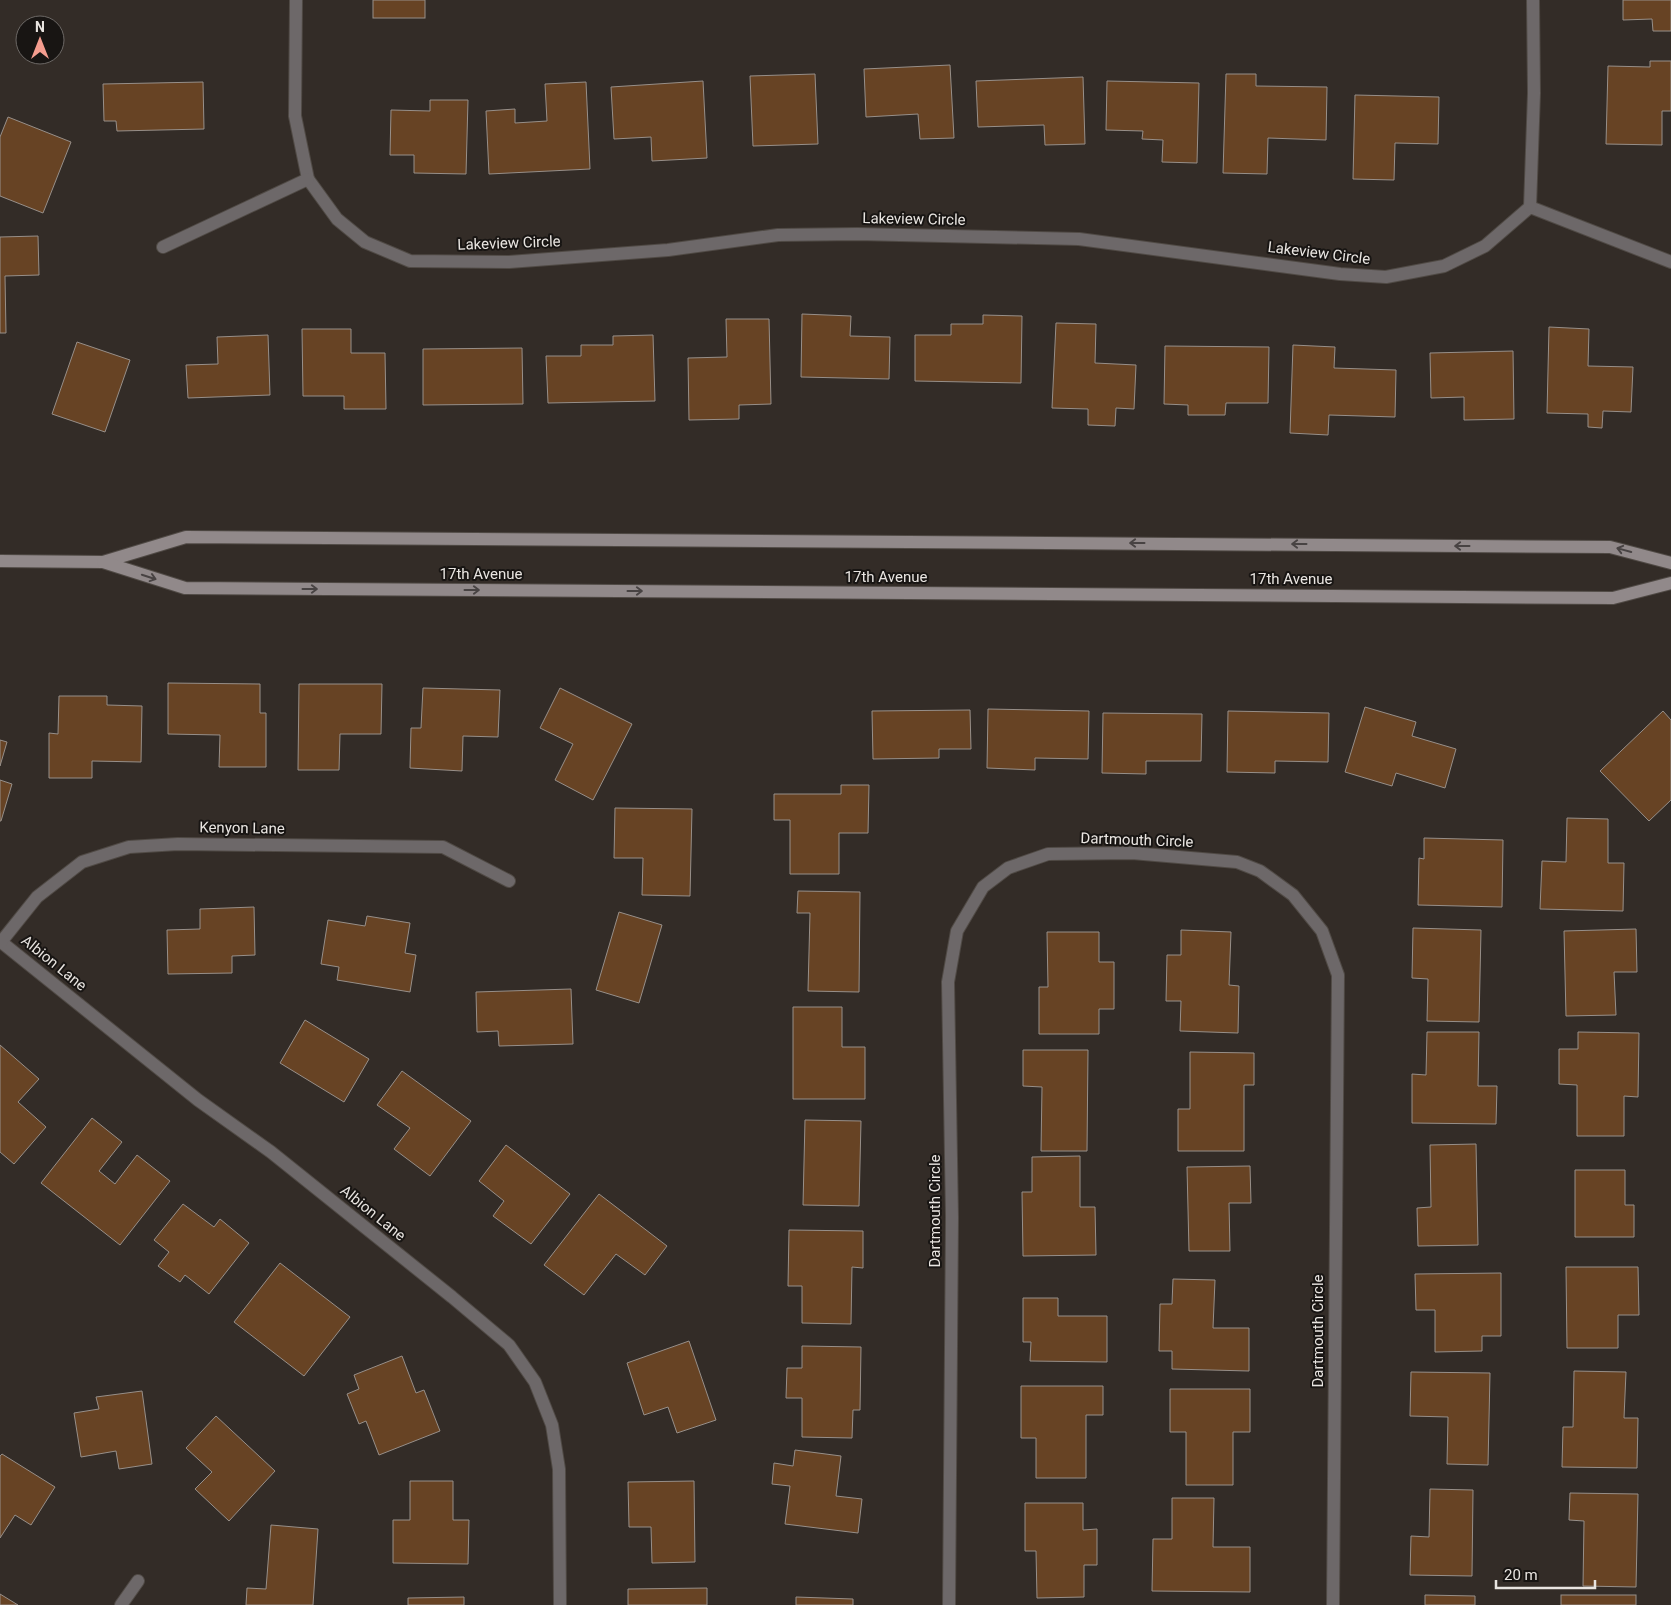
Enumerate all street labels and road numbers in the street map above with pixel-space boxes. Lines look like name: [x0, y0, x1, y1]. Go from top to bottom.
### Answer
street label: Lakeview Circle: [862, 209, 966, 229]
street label: Lakeview Circle: [457, 232, 561, 254]
street label: Lakeview Circle: [1267, 238, 1371, 268]
street label: 17th Avenue: [440, 565, 522, 583]
street label: 17th Avenue: [845, 568, 927, 586]
street label: 17th Avenue: [1250, 570, 1332, 588]
street label: Kenyon Lane: [199, 818, 285, 838]
street label: Dartmouth Circle: [1080, 829, 1194, 851]
street label: Albion Lane: [18, 931, 90, 995]
street label: Dartmouth Circle: [926, 1154, 944, 1268]
street label: Albion Lane: [337, 1181, 409, 1245]
street label: Dartmouth Circle: [1309, 1274, 1327, 1388]

